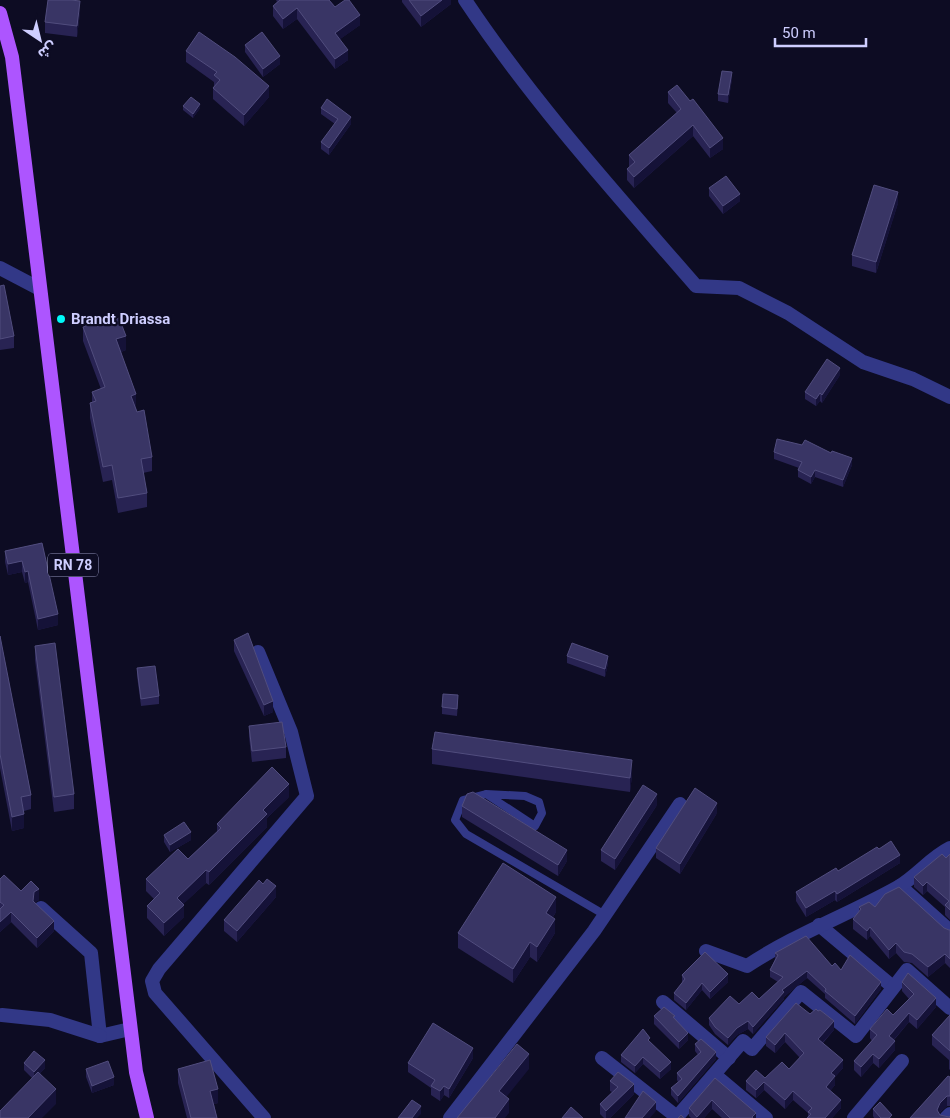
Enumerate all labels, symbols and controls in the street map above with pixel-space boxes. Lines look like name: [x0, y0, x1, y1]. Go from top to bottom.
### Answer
north arrow: [15, 15, 65, 65]
scale bar: [775, 15, 866, 47]
text: 50 m: [782, 24, 816, 42]
text: ش: [35, 39, 60, 63]
place label: Brandt Driassa: [71, 310, 170, 328]
marker: Brandt Driassa: [55, 313, 67, 325]
road number: RN 78: [48, 554, 98, 576]

